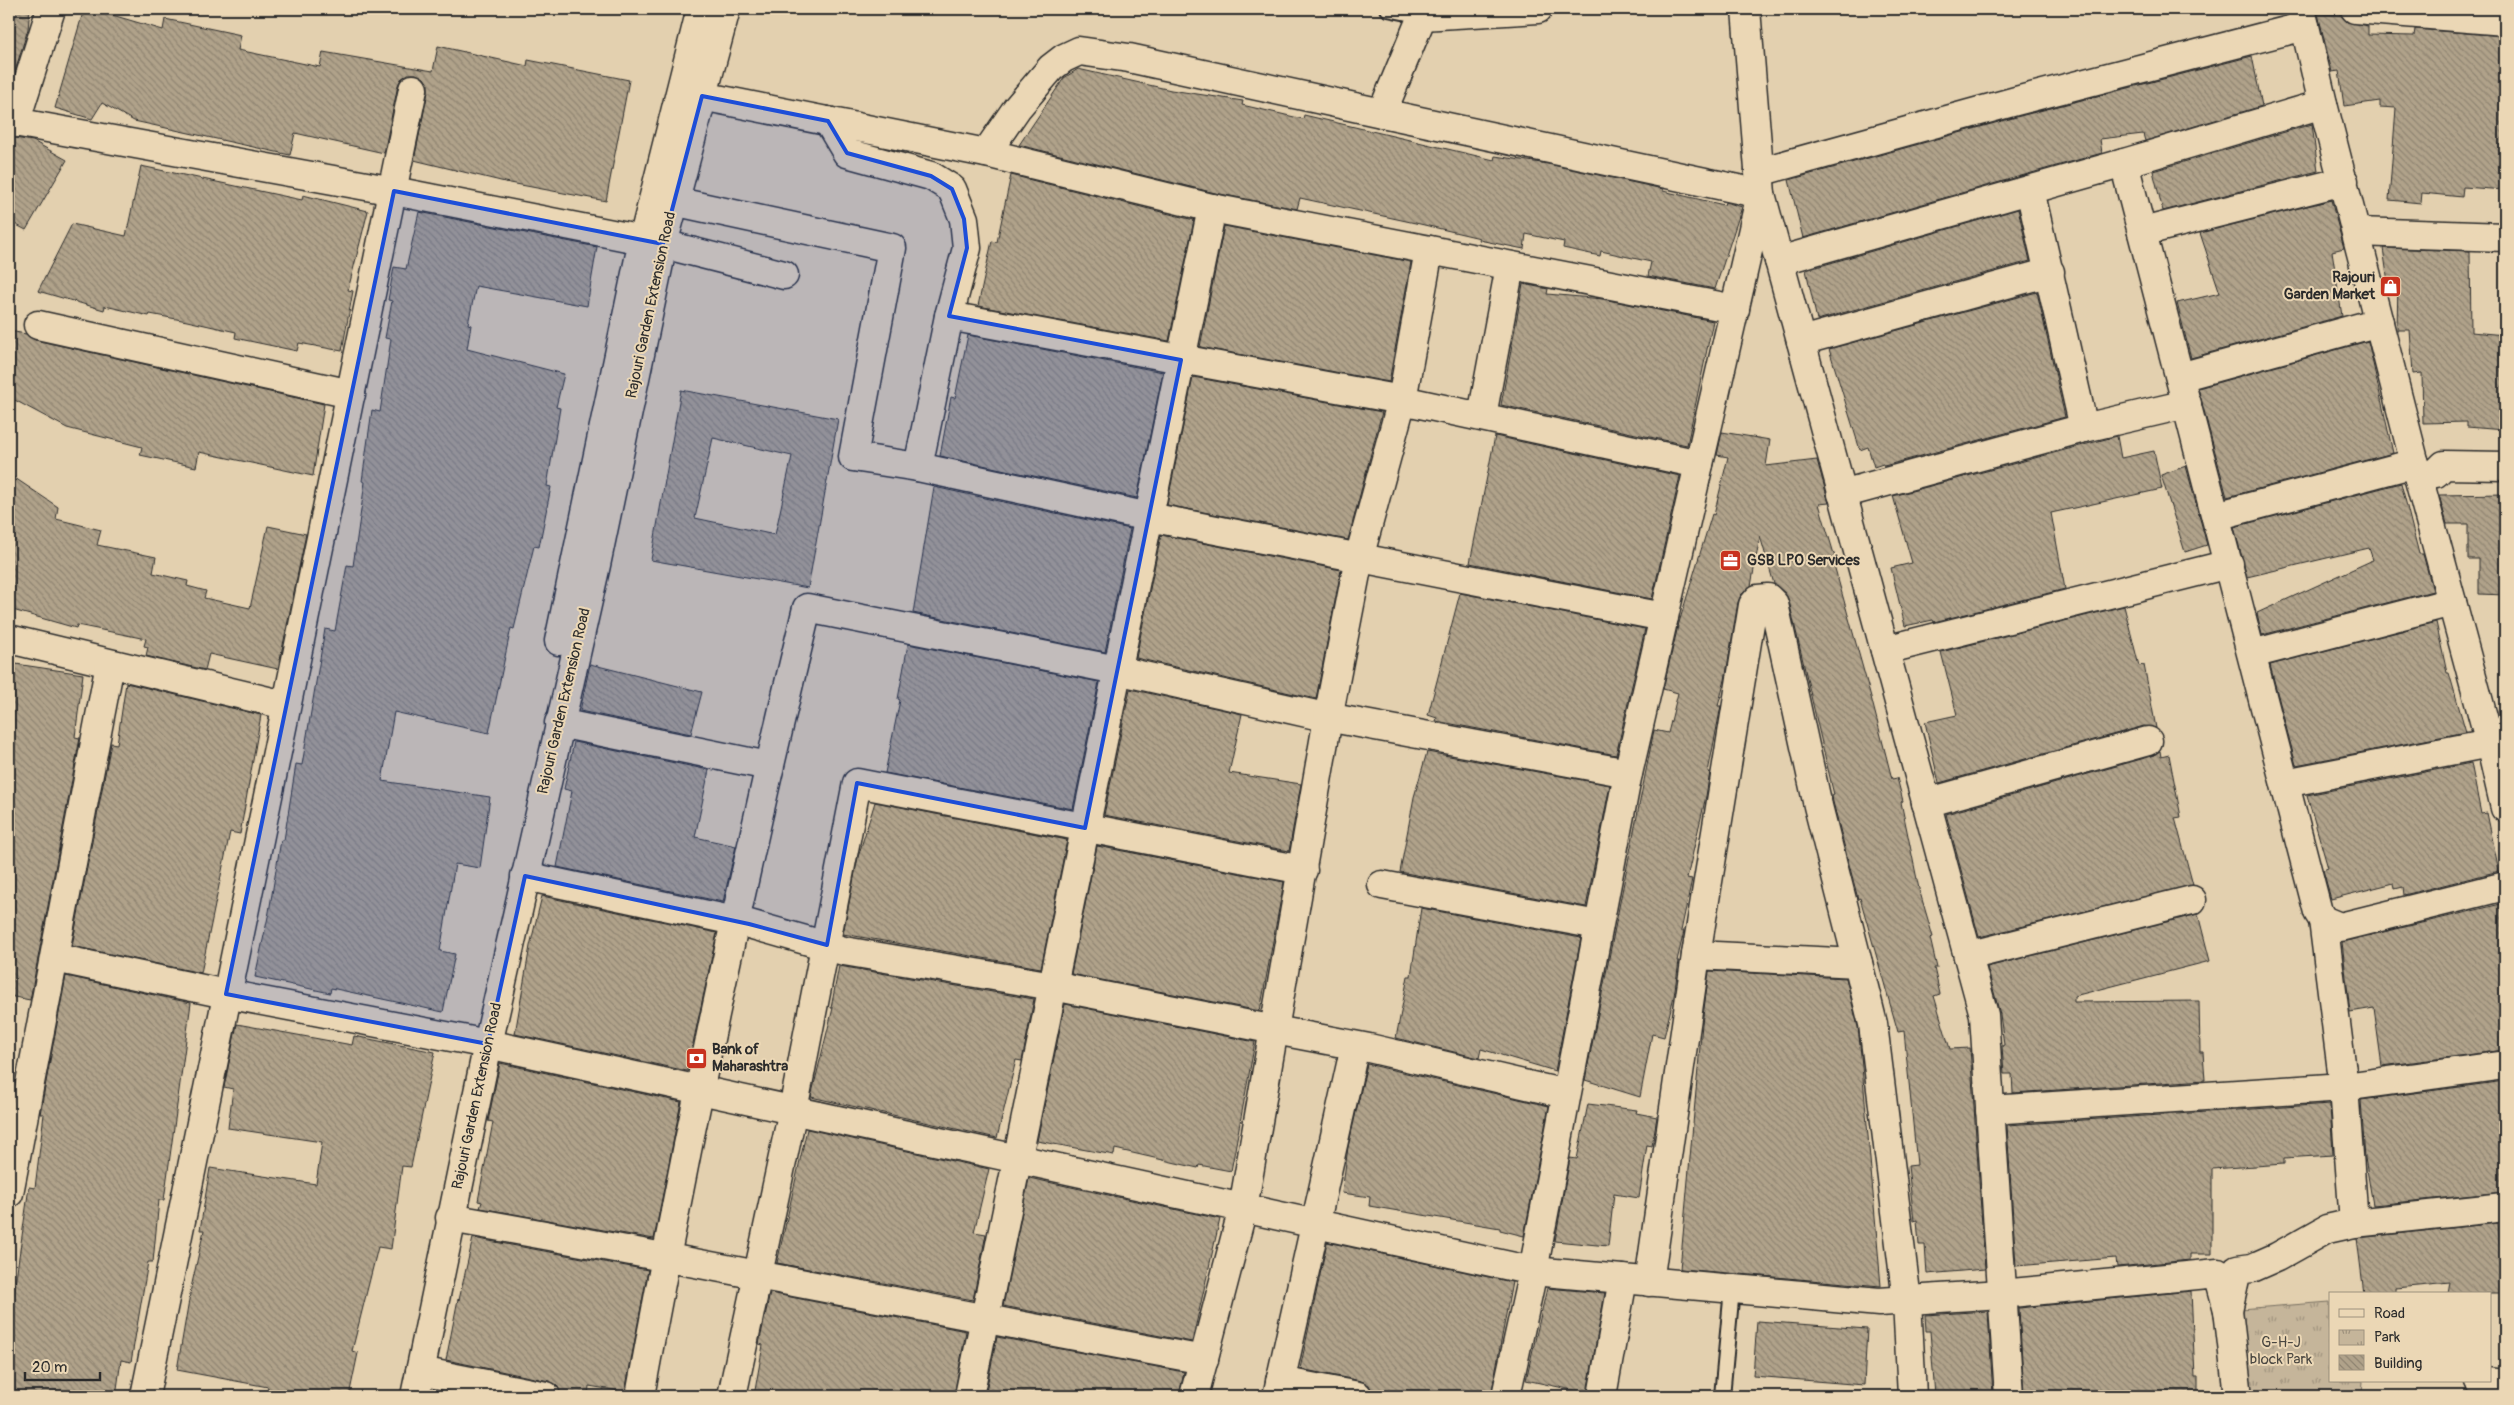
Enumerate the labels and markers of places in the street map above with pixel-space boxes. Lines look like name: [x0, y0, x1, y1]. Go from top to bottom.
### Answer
place label: Rajouri Garden Market: [2284, 268, 2376, 304]
shop icon: Rajouri Garden Market: [2379, 274, 2403, 298]
office icon: GSB LPO Services: [1719, 548, 1743, 572]
place label: GSB LPO Services: [1747, 551, 1860, 570]
place label: Bank of Maharashtra: [712, 1040, 788, 1076]
bank icon: Bank of Maharashtra: [684, 1046, 708, 1070]

